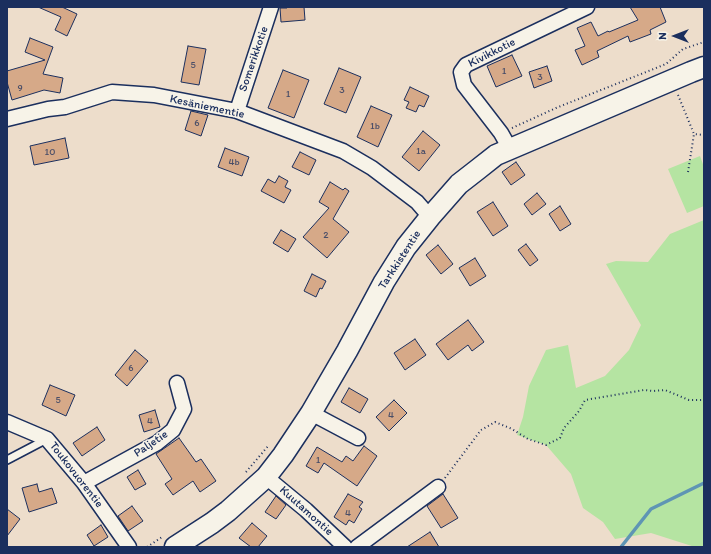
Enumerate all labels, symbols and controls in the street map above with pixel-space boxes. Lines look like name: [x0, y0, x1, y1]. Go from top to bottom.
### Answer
north arrow: [655, 16, 695, 56]
street label: Somerikkotie: [236, 24, 272, 94]
text: N: [656, 32, 669, 40]
street label: Kivikkotie: [466, 35, 518, 71]
house number: 5: [190, 59, 196, 71]
house number: 1: [502, 65, 506, 77]
house number: 3: [537, 71, 543, 83]
house number: 9: [17, 82, 23, 94]
house number: 3: [339, 84, 345, 96]
house number: 1: [286, 88, 290, 100]
street label: Kesäniementie: [168, 92, 246, 122]
house number: 6: [194, 117, 200, 129]
house number: 1b: [370, 120, 380, 132]
house number: 1a: [416, 145, 426, 157]
house number: 10: [45, 146, 55, 158]
house number: 4b: [228, 156, 240, 168]
street label: Tarkkistentie: [376, 228, 424, 292]
house number: 2: [323, 229, 329, 241]
house number: 6: [128, 362, 134, 374]
house number: 5: [55, 394, 61, 406]
house number: 4: [388, 409, 394, 421]
house number: 4: [147, 415, 153, 427]
street label: Paljetie: [131, 427, 171, 461]
street label: Toukovuorentie: [46, 439, 106, 511]
house number: 1: [316, 454, 320, 466]
street label: Kuutamontie: [276, 483, 336, 539]
house number: 4: [345, 507, 351, 519]

